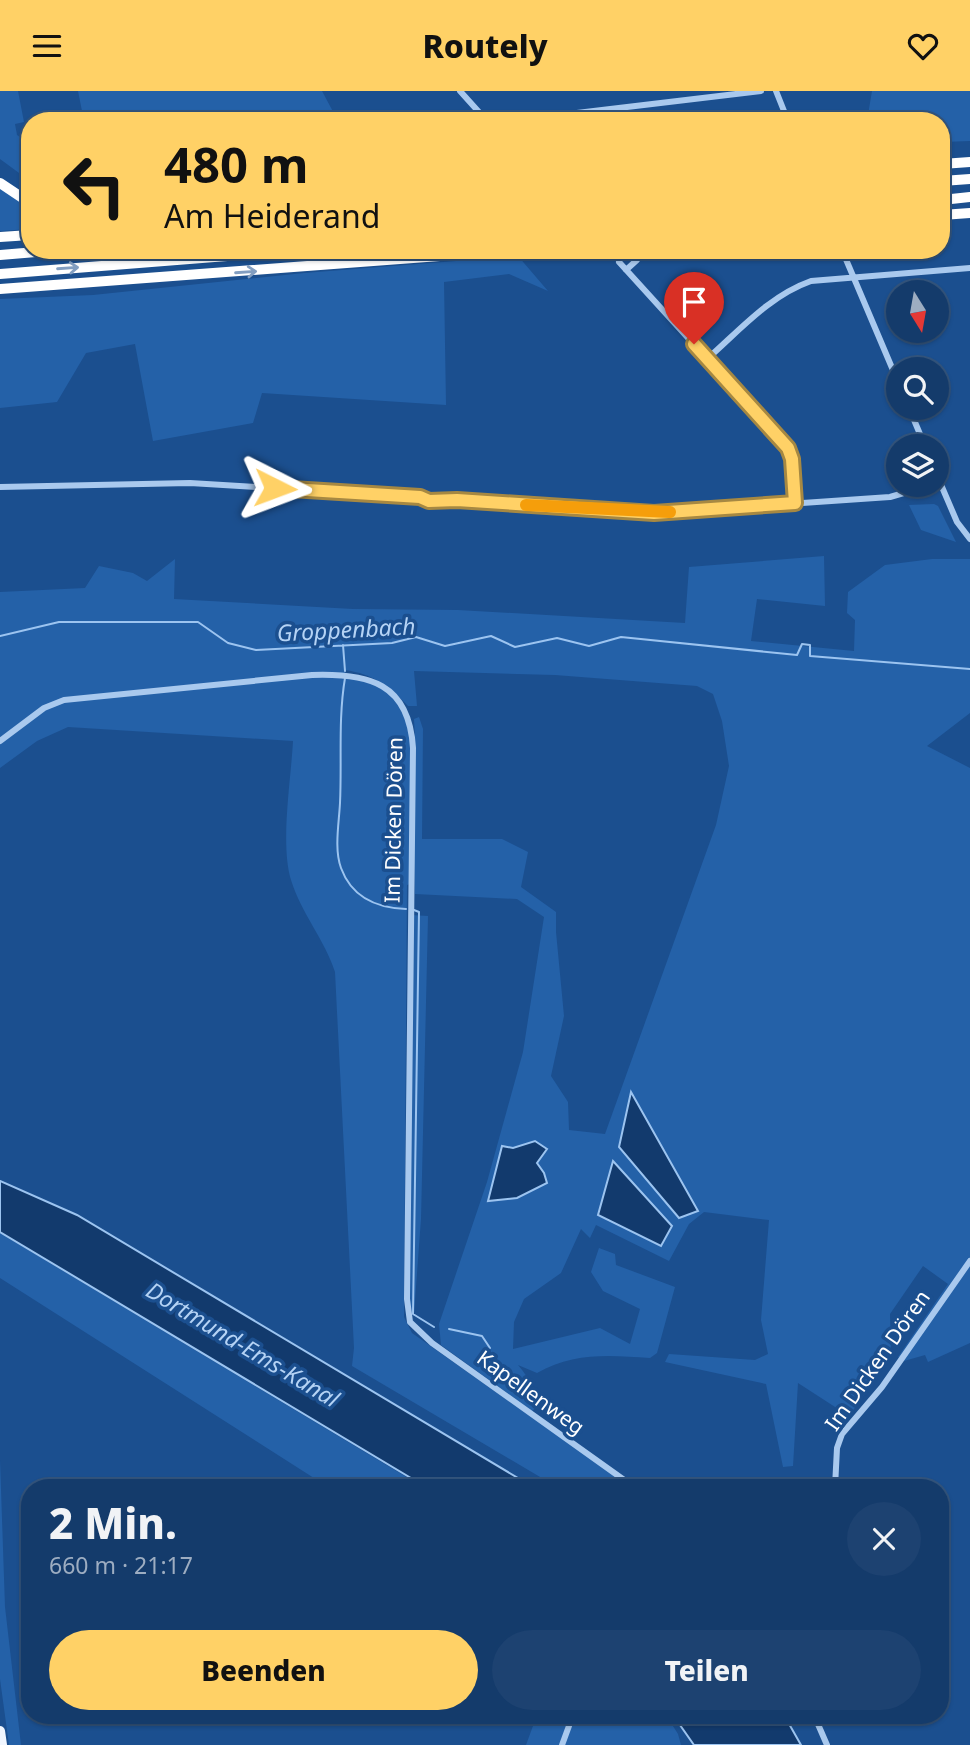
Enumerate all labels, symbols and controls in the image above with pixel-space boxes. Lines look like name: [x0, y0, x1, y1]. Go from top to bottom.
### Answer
text: Routely: [423, 24, 547, 67]
icon: menu: [28, 27, 66, 65]
icon: heart: [904, 27, 942, 65]
text: 480 m: [164, 131, 309, 197]
icon: left: [49, 140, 140, 231]
text: Am Heiderand: [164, 194, 380, 237]
one-way arrow: [56, 261, 79, 274]
one-way arrow: [235, 265, 257, 278]
pin: [664, 272, 724, 344]
north arrow: [886, 280, 948, 343]
map controls: [886, 280, 949, 497]
icon: arrive: [675, 283, 713, 321]
button: search: [886, 357, 949, 420]
button: layers: [886, 434, 949, 497]
position arrow: [238, 451, 312, 525]
water label: Groppenbach: [276, 609, 416, 649]
street label: Im Dicken Dören: [378, 737, 408, 903]
water label: Dortmund-Ems-Kanal: [141, 1274, 346, 1415]
street label: Im Dicken Dören: [818, 1284, 936, 1436]
street label: Kapellenweg: [472, 1344, 590, 1440]
text: 2 Min.: [49, 1494, 177, 1551]
button: close: [847, 1502, 921, 1576]
text: 660 m · 21:17: [49, 1549, 193, 1581]
button: Beenden: [49, 1630, 478, 1710]
button: Teilen: [492, 1630, 921, 1710]

